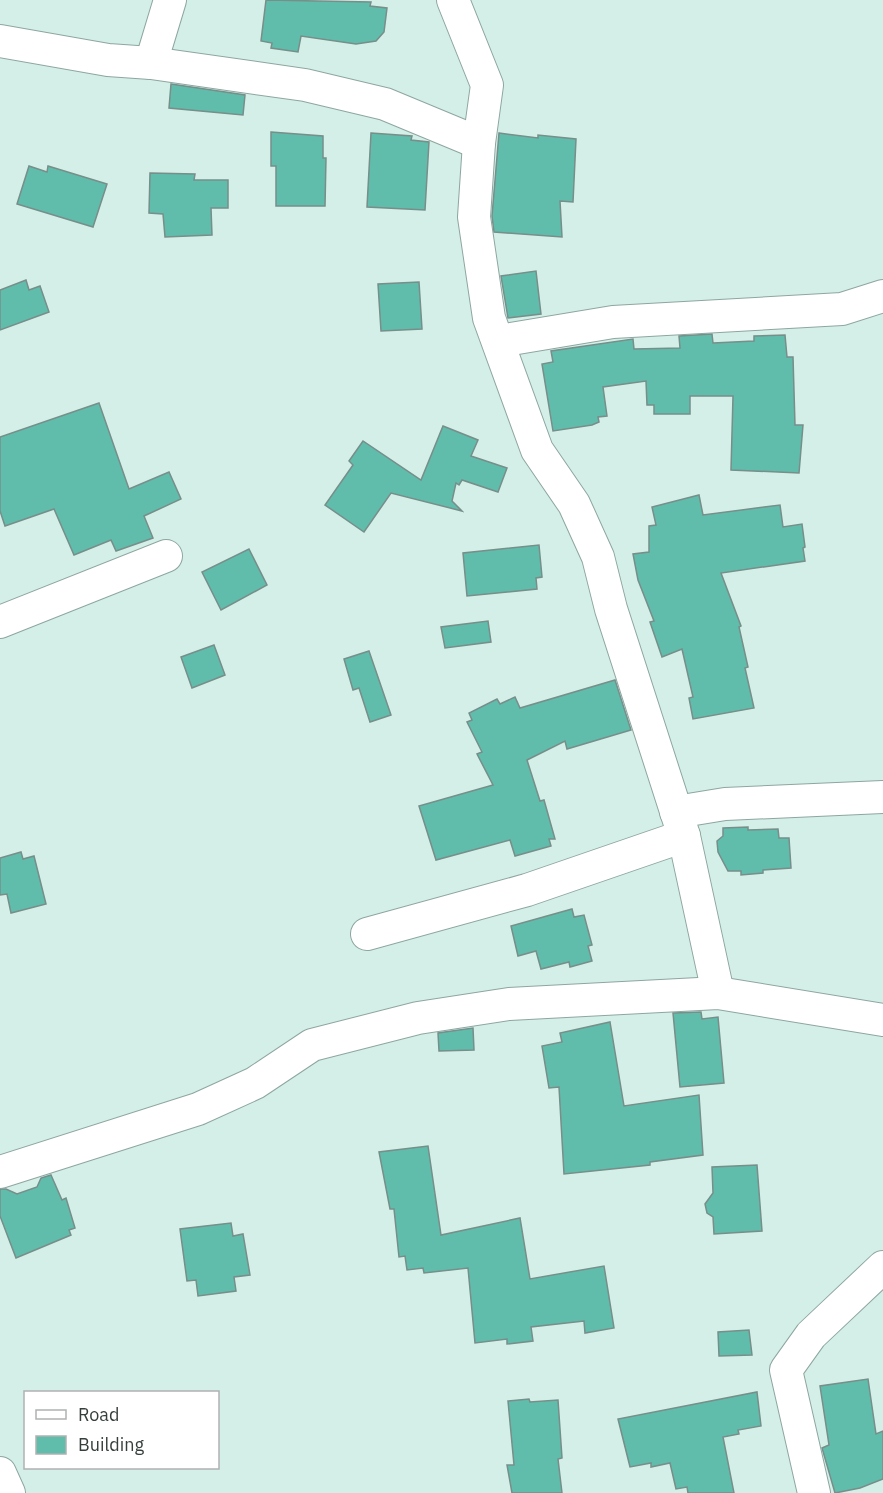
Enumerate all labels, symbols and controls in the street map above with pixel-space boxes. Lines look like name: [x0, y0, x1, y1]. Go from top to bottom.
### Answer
legend: [24, 1391, 219, 1469]
text: Road: [78, 1403, 119, 1426]
text: Building: [78, 1433, 145, 1456]

